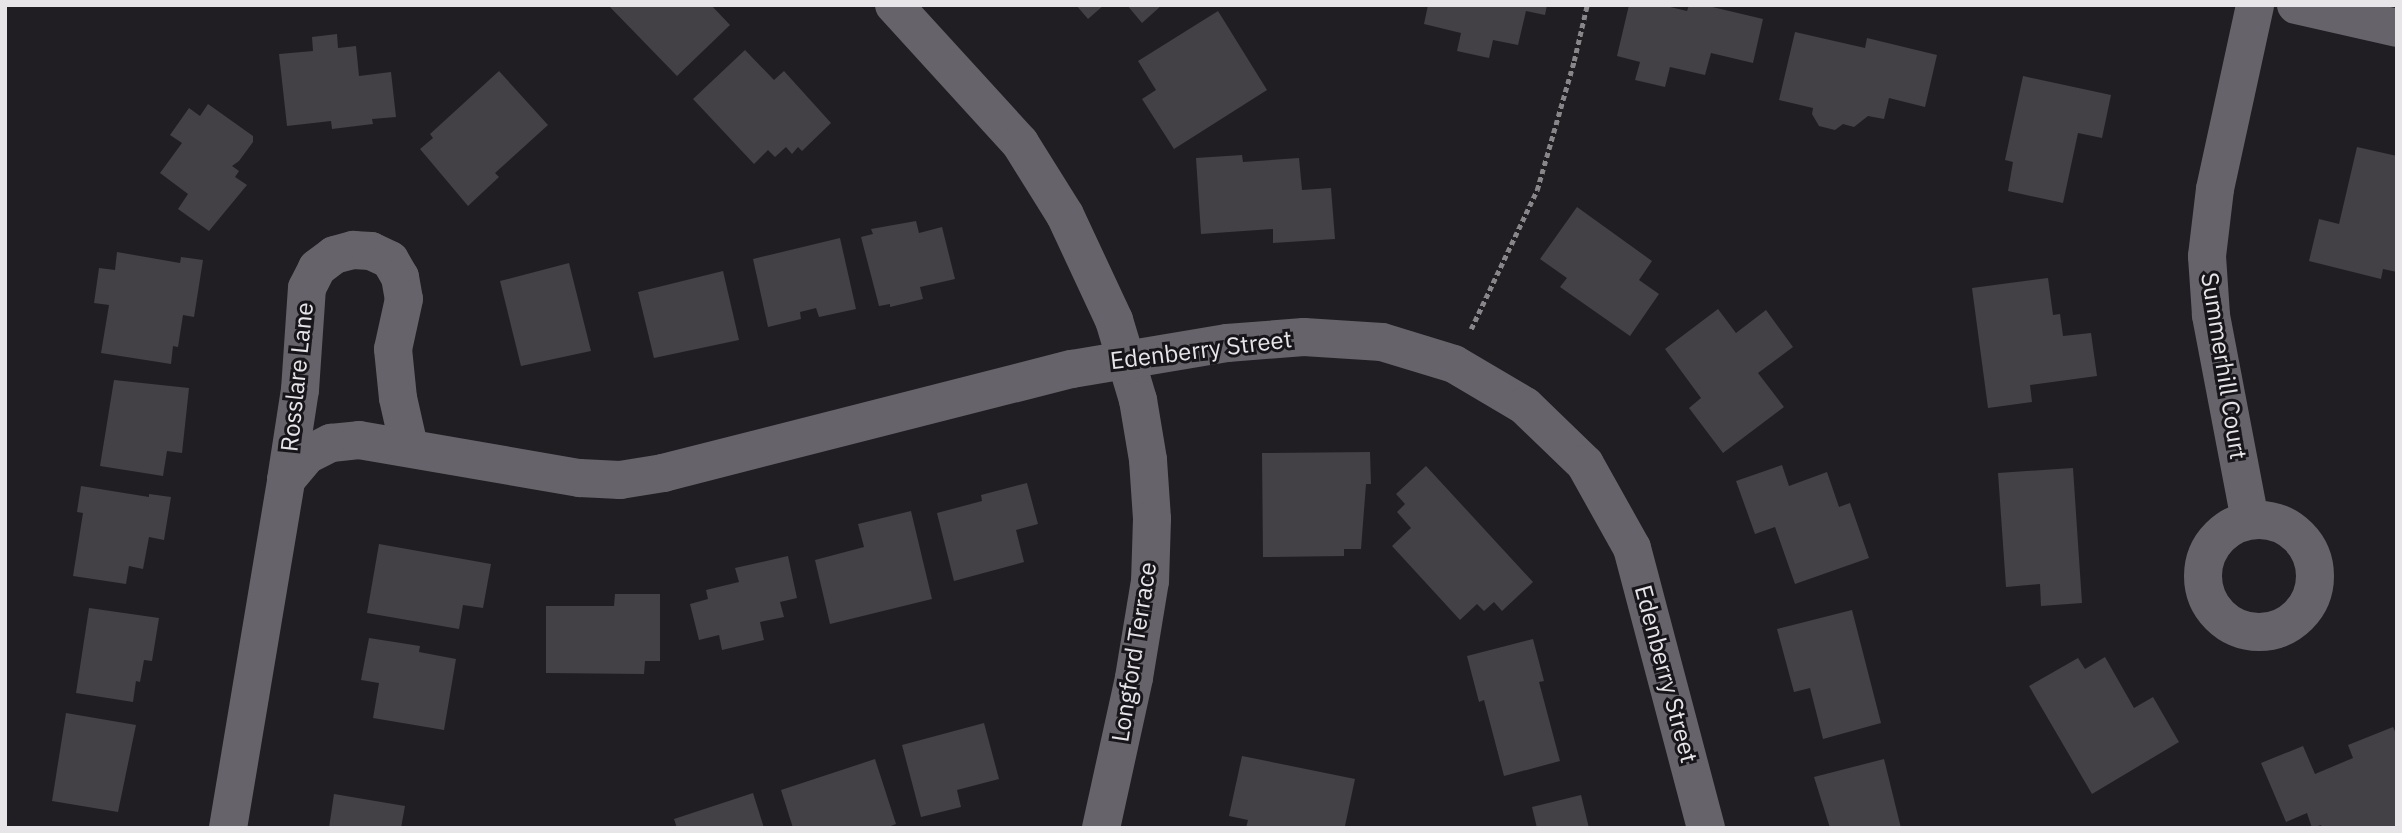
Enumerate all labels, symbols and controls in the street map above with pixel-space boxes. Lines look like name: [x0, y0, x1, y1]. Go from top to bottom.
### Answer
street label: Summerhill Court: [2195, 270, 2253, 462]
street label: Rosslare Lane: [275, 301, 319, 453]
street label: Edenberry Street: [1108, 325, 1294, 375]
street label: Longford Terrace: [1106, 560, 1162, 744]
street label: Edenberry Street: [1628, 582, 1704, 766]

